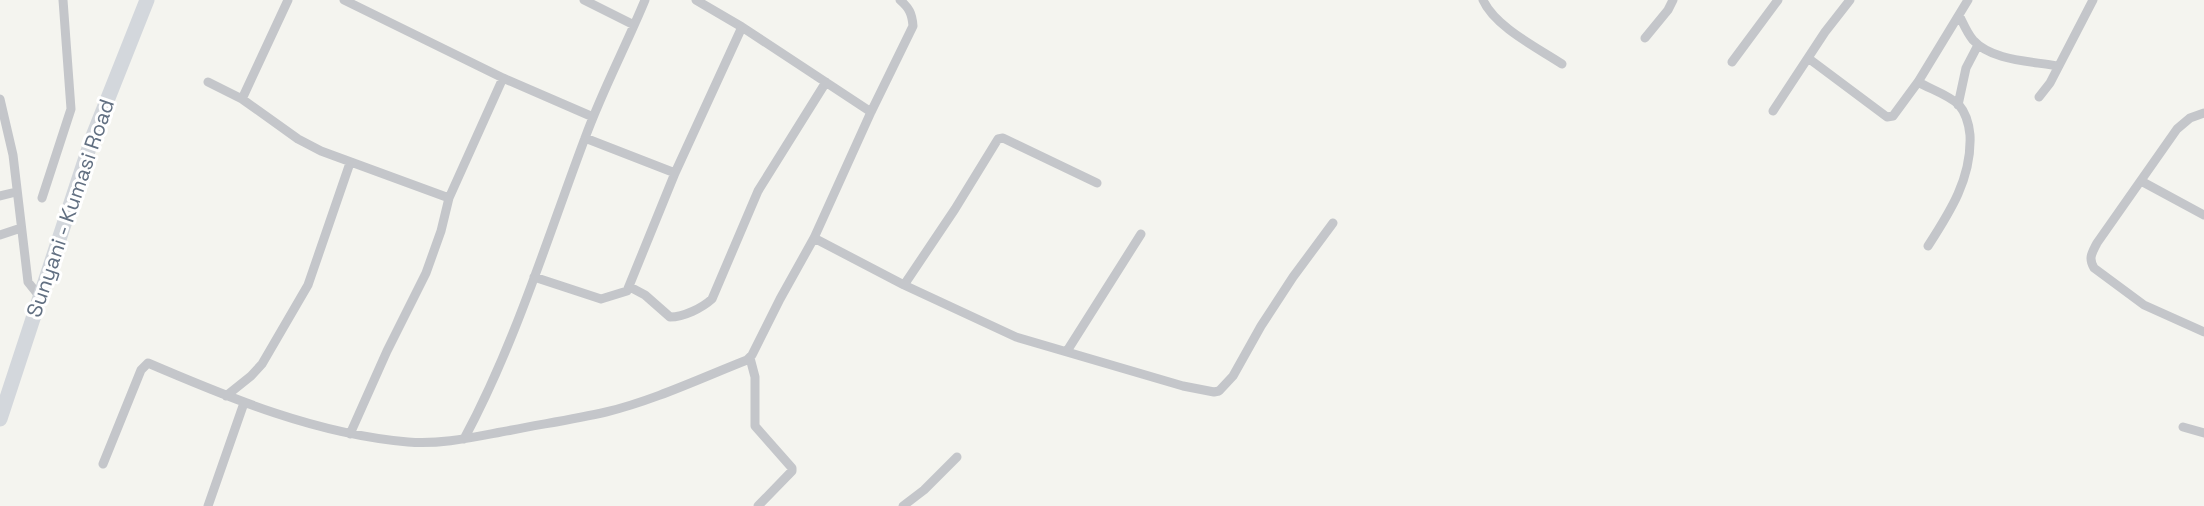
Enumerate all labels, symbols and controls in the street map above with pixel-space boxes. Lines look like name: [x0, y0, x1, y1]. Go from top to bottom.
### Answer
street label: Sunyani - Kumasi Road: [20, 95, 120, 321]

